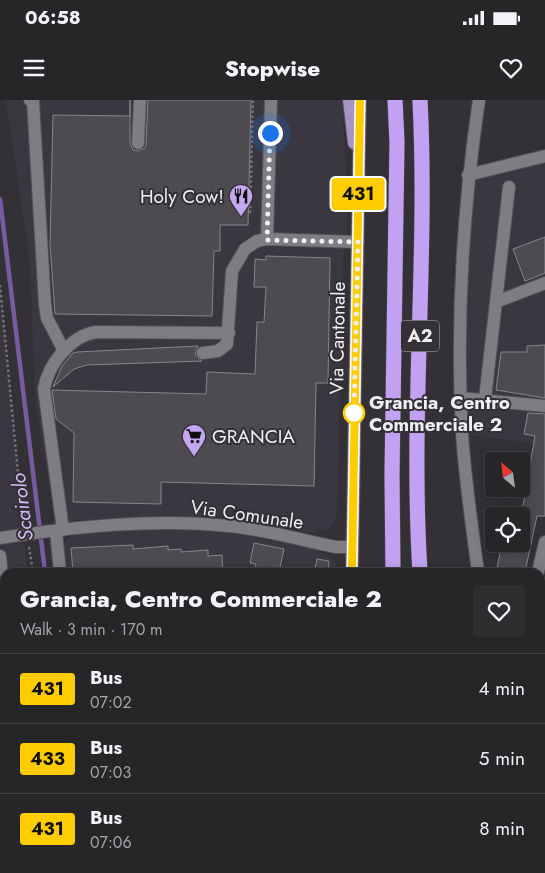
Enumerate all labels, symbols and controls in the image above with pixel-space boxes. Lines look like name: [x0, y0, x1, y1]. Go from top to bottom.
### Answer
text: 06:58: [25, 4, 81, 31]
text: Stopwise: [225, 52, 320, 84]
icon: menu: [20, 54, 48, 82]
icon: heart: [497, 54, 525, 82]
your location: [258, 121, 283, 146]
line badge: 431: [329, 178, 387, 210]
text: 431: [342, 181, 374, 207]
place label: Holy Cow!: [140, 183, 224, 210]
restaurant icon: Holy Cow!: [228, 183, 254, 217]
street label: Via Cantonale: [323, 281, 352, 395]
road number: A2: [401, 320, 439, 352]
place label: Grancia, Centro Commerciale 2: [369, 389, 510, 438]
marker: Grancia, Centro Commerciale 2: [343, 402, 365, 424]
supermarket icon: GRANCIA: [181, 423, 207, 457]
place label: GRANCIA: [212, 423, 295, 450]
north arrow: [485, 452, 530, 498]
map controls: [485, 452, 530, 552]
water label: Scairolo: [4, 471, 41, 542]
street label: Via Comunale: [189, 493, 305, 536]
button: locate: [485, 507, 530, 552]
text: Grancia, Centro Commerciale 2: [20, 581, 382, 616]
button: heart: [473, 585, 525, 637]
text: Walk · 3 min · 170 m: [20, 618, 163, 641]
text: Bus: [90, 664, 122, 691]
text: 4 min: [478, 675, 525, 702]
text: 431: [31, 676, 64, 702]
text: 07:02: [90, 691, 132, 714]
text: Bus: [90, 734, 122, 761]
text: 5 min: [479, 745, 525, 772]
text: 433: [30, 746, 65, 772]
text: 07:03: [90, 761, 131, 784]
text: Bus: [90, 804, 122, 831]
text: 8 min: [479, 815, 525, 842]
text: 431: [31, 816, 64, 842]
text: 07:06: [90, 831, 132, 854]

